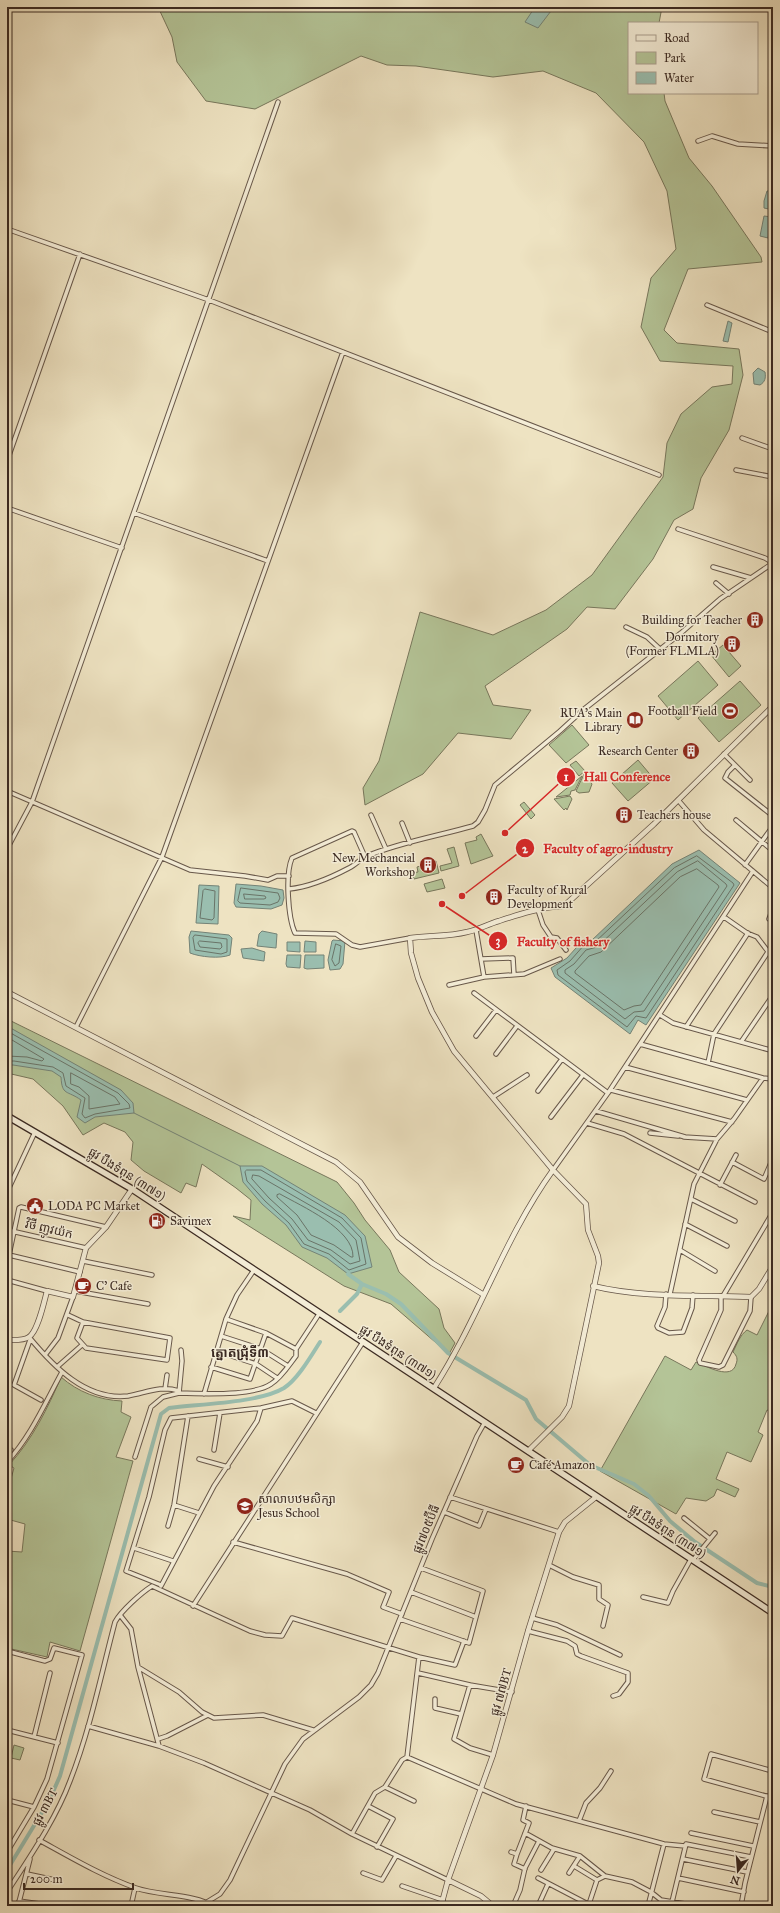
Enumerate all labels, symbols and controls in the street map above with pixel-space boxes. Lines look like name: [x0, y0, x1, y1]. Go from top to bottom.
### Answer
legend: [628, 22, 758, 94]
text: Road: [664, 31, 690, 45]
text: Park: [664, 51, 686, 65]
text: Water: [664, 71, 694, 85]
building icon: Building for Teacher: [745, 610, 765, 630]
place label: Building for Teacher: [642, 613, 742, 628]
place label: Dormitory (Former FLMLA): [626, 630, 719, 658]
building icon: Dormitory (Former FLMLA): [722, 634, 742, 654]
sports icon: Football Field: [720, 701, 740, 721]
place label: Football Field: [648, 704, 717, 718]
place label: RUA's Main Library: [560, 706, 622, 734]
library icon: RUA's Main Library: [625, 710, 645, 730]
building icon: Research Center: [681, 741, 701, 761]
place label: Research Center: [598, 744, 678, 758]
callout: Hall Conference: [556, 764, 679, 789]
text: Hall Conference: [584, 769, 671, 785]
text: 1: [564, 770, 569, 784]
building icon: Teachers house: [614, 805, 634, 825]
place label: Teachers house: [637, 808, 711, 822]
callout: Faculty of agro-industry: [515, 836, 681, 861]
text: Faculty of agro-industry: [543, 841, 674, 857]
text: 2: [522, 842, 529, 856]
place label: New Mechancial Workshop: [332, 851, 416, 879]
building icon: New Mechancial Workshop: [418, 855, 438, 875]
place label: Faculty of Rural Development: [507, 883, 588, 911]
building icon: Faculty of Rural Development: [484, 887, 504, 907]
callout: Faculty of fishery: [488, 929, 617, 954]
text: 3: [496, 934, 501, 949]
text: Faculty of fishery: [517, 934, 610, 950]
street label: ផ្លូវ បឹងទំពុន (៣៧១): [84, 1145, 168, 1206]
public building icon: LODA PC Market: [25, 1196, 45, 1216]
place label: LODA PC Market: [48, 1199, 141, 1213]
fuel station icon: Savimex: [147, 1211, 167, 1231]
place label: Savimex: [170, 1214, 212, 1228]
street label: វិថី ញូវយ៉ក: [23, 1216, 74, 1244]
cafe icon: C' Cafe: [73, 1276, 93, 1296]
place label: C' Cafe: [96, 1279, 132, 1293]
street label: ផ្លូវ បឹងទំពុន (៣៧១): [355, 1322, 439, 1385]
district label: ត្នោតជ្រុំទី៣: [211, 1344, 269, 1361]
cafe icon: Café Amazon: [506, 1455, 526, 1475]
place label: Café Amazon: [529, 1458, 596, 1472]
place label: សាលាបឋមសិក្សា Jesus School: [256, 1492, 336, 1521]
school or university icon: សាលាបឋមសិក្សា Jesus School: [235, 1496, 255, 1516]
street label: ផ្លូវ បឹងទំពុន (៣៧១): [625, 1501, 709, 1564]
street label: ផ្លូវ៧០៥ប៊ីធី: [408, 1502, 446, 1557]
street label: ផ្លូវ ៧៧BT: [488, 1667, 518, 1718]
street label: ផ្លូវ ៣BT: [29, 1786, 64, 1830]
north arrow: [718, 1851, 758, 1891]
scale bar: [24, 1865, 133, 1891]
text: 200 m: [30, 1872, 63, 1886]
text: N: [728, 1872, 742, 1888]

